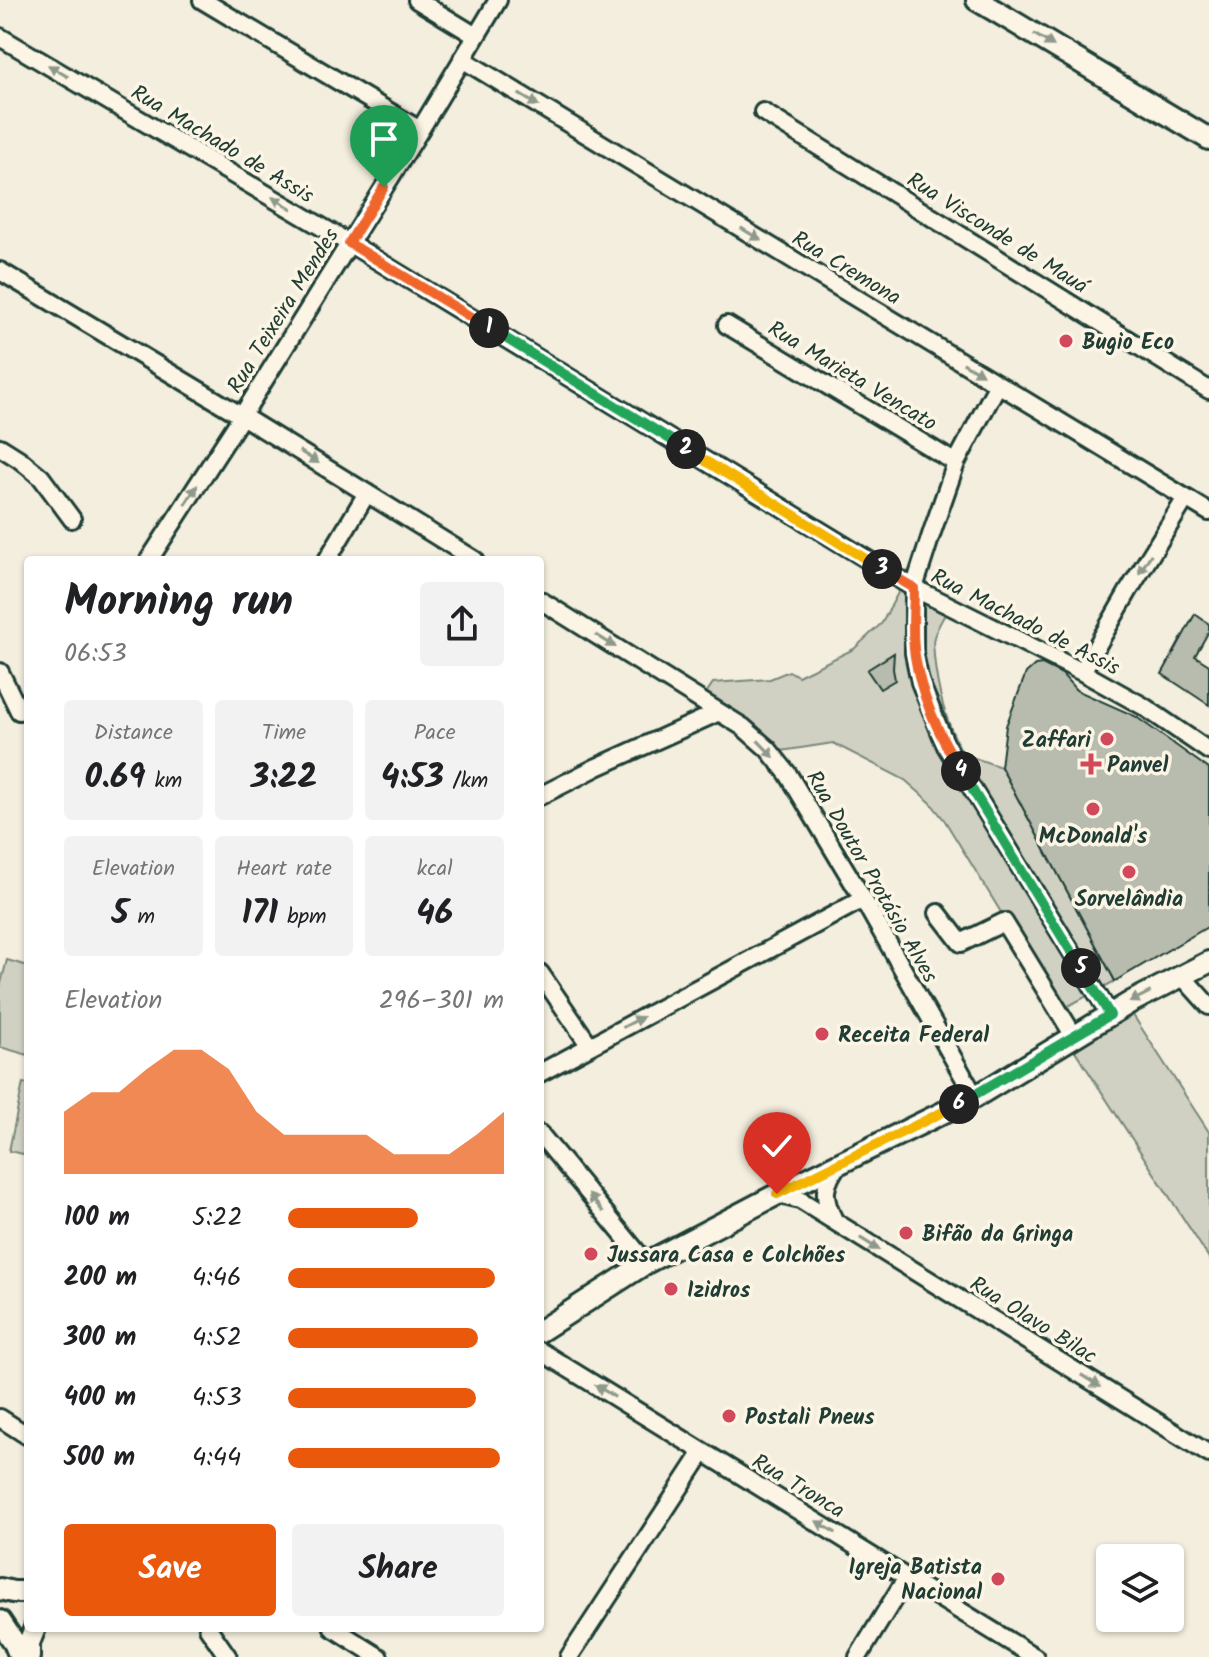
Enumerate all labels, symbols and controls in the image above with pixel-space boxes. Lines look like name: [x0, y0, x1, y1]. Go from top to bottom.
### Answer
one-way arrow: [1033, 33, 1055, 47]
one-way arrow: [47, 64, 69, 78]
street label: Rua Machado de Assis: [123, 76, 321, 214]
one-way arrow: [518, 92, 540, 106]
pin: [350, 105, 418, 187]
icon: arrive: [362, 117, 406, 161]
street label: Rua Visconde de Mauá: [899, 164, 1097, 306]
one-way arrow: [271, 196, 293, 210]
street label: Rua Teixeira Mendes: [219, 221, 350, 401]
street label: Rua Cremona: [784, 223, 907, 316]
one-way arrow: [740, 227, 762, 241]
pin: 1: [469, 308, 509, 348]
text: 1: [486, 310, 492, 345]
street label: Rua Marieta Vencato: [760, 313, 943, 442]
place label: Bugio Eco: [1082, 326, 1174, 361]
marker: Bugio Eco: [1057, 332, 1075, 350]
one-way arrow: [962, 362, 984, 376]
pin: 2: [666, 429, 706, 469]
text: 2: [680, 431, 692, 466]
one-way arrow: [298, 450, 320, 464]
one-way arrow: [184, 484, 199, 505]
pin: 3: [862, 549, 902, 589]
text: 3: [876, 551, 888, 586]
one-way arrow: [1138, 553, 1152, 575]
street label: Rua Machado de Assis: [924, 560, 1126, 686]
text: Morning run: [64, 568, 293, 638]
button: share: [420, 582, 504, 666]
text: 06:53: [64, 633, 127, 675]
one-way arrow: [595, 634, 617, 648]
text: Distance: [94, 716, 173, 751]
text: Time: [262, 716, 306, 751]
text: Pace: [414, 716, 456, 751]
place label: Zaffari: [1022, 724, 1092, 759]
marker: Zaffari: [1098, 730, 1116, 748]
one-way arrow: [756, 739, 775, 758]
place label: Panvel: [1107, 749, 1169, 784]
text: 0.69: [84, 751, 146, 805]
text: 3:22: [251, 751, 317, 805]
text: 4:53: [381, 751, 444, 805]
pin: 4: [941, 751, 981, 791]
text: 4: [955, 753, 967, 788]
marker: Panvel: [1082, 755, 1100, 773]
text: km: [146, 764, 182, 799]
text: /km: [444, 764, 488, 799]
street label: Rua Doutor Protásio Alves: [796, 764, 946, 991]
marker: McDonald's: [1084, 800, 1102, 818]
place label: McDonald's: [1039, 820, 1148, 855]
text: Elevation: [92, 852, 175, 887]
text: Heart rate: [236, 852, 332, 887]
text: kcal: [417, 852, 453, 887]
marker: Sorvelândia: [1120, 863, 1138, 881]
place label: Sorvelândia: [1075, 883, 1183, 918]
text: 5: [112, 887, 129, 941]
text: 171: [241, 887, 278, 941]
text: 46: [416, 887, 453, 941]
text: m: [129, 900, 155, 935]
text: bpm: [278, 900, 326, 935]
pin: 5: [1061, 948, 1101, 988]
text: 5: [1075, 950, 1087, 985]
text: Elevation: [64, 980, 162, 1022]
text: 296–301 m: [379, 980, 504, 1022]
one-way arrow: [1128, 991, 1151, 1004]
one-way arrow: [622, 1016, 644, 1030]
place label: Receita Federal: [838, 1019, 989, 1054]
marker: Receita Federal: [813, 1025, 831, 1043]
pin: 6: [939, 1084, 979, 1124]
text: 6: [953, 1086, 965, 1121]
pin: [743, 1112, 811, 1194]
icon: check: [755, 1124, 799, 1168]
one-way arrow: [589, 1193, 605, 1213]
text: 100 m: [64, 1197, 130, 1239]
text: 5:22: [192, 1197, 243, 1239]
place label: Bifão da Gringa: [922, 1218, 1073, 1253]
marker: Bifão da Gringa: [897, 1224, 915, 1242]
one-way arrow: [859, 1236, 881, 1250]
place label: Jussara Casa e Colchões: [607, 1239, 846, 1274]
marker: Jussara Casa e Colchões: [582, 1245, 600, 1263]
text: 200 m: [64, 1257, 137, 1299]
text: 4:46: [192, 1257, 242, 1299]
street label: Rua Olavo Bilac: [962, 1268, 1103, 1374]
place label: Izidros: [687, 1274, 751, 1309]
marker: Izidros: [662, 1280, 680, 1298]
text: 300 m: [64, 1317, 136, 1359]
text: 4:52: [192, 1317, 242, 1359]
one-way arrow: [1080, 1374, 1102, 1388]
text: 400 m: [64, 1377, 136, 1419]
text: 4:53: [192, 1377, 242, 1419]
one-way arrow: [593, 1384, 616, 1399]
place label: Postali Pneus: [745, 1401, 875, 1436]
marker: Postali Pneus: [720, 1407, 738, 1425]
text: 500 m: [64, 1437, 135, 1479]
text: 4:44: [192, 1437, 241, 1479]
street label: Rua Tronca: [744, 1446, 851, 1529]
one-way arrow: [815, 1521, 837, 1535]
button: Save: [64, 1524, 276, 1616]
button: Share: [292, 1524, 504, 1616]
map controls: [1096, 1544, 1184, 1632]
button: layers: [1096, 1544, 1184, 1632]
place label: Igreja Batista Nacional: [849, 1551, 982, 1611]
marker: Igreja Batista Nacional: [989, 1570, 1007, 1588]

